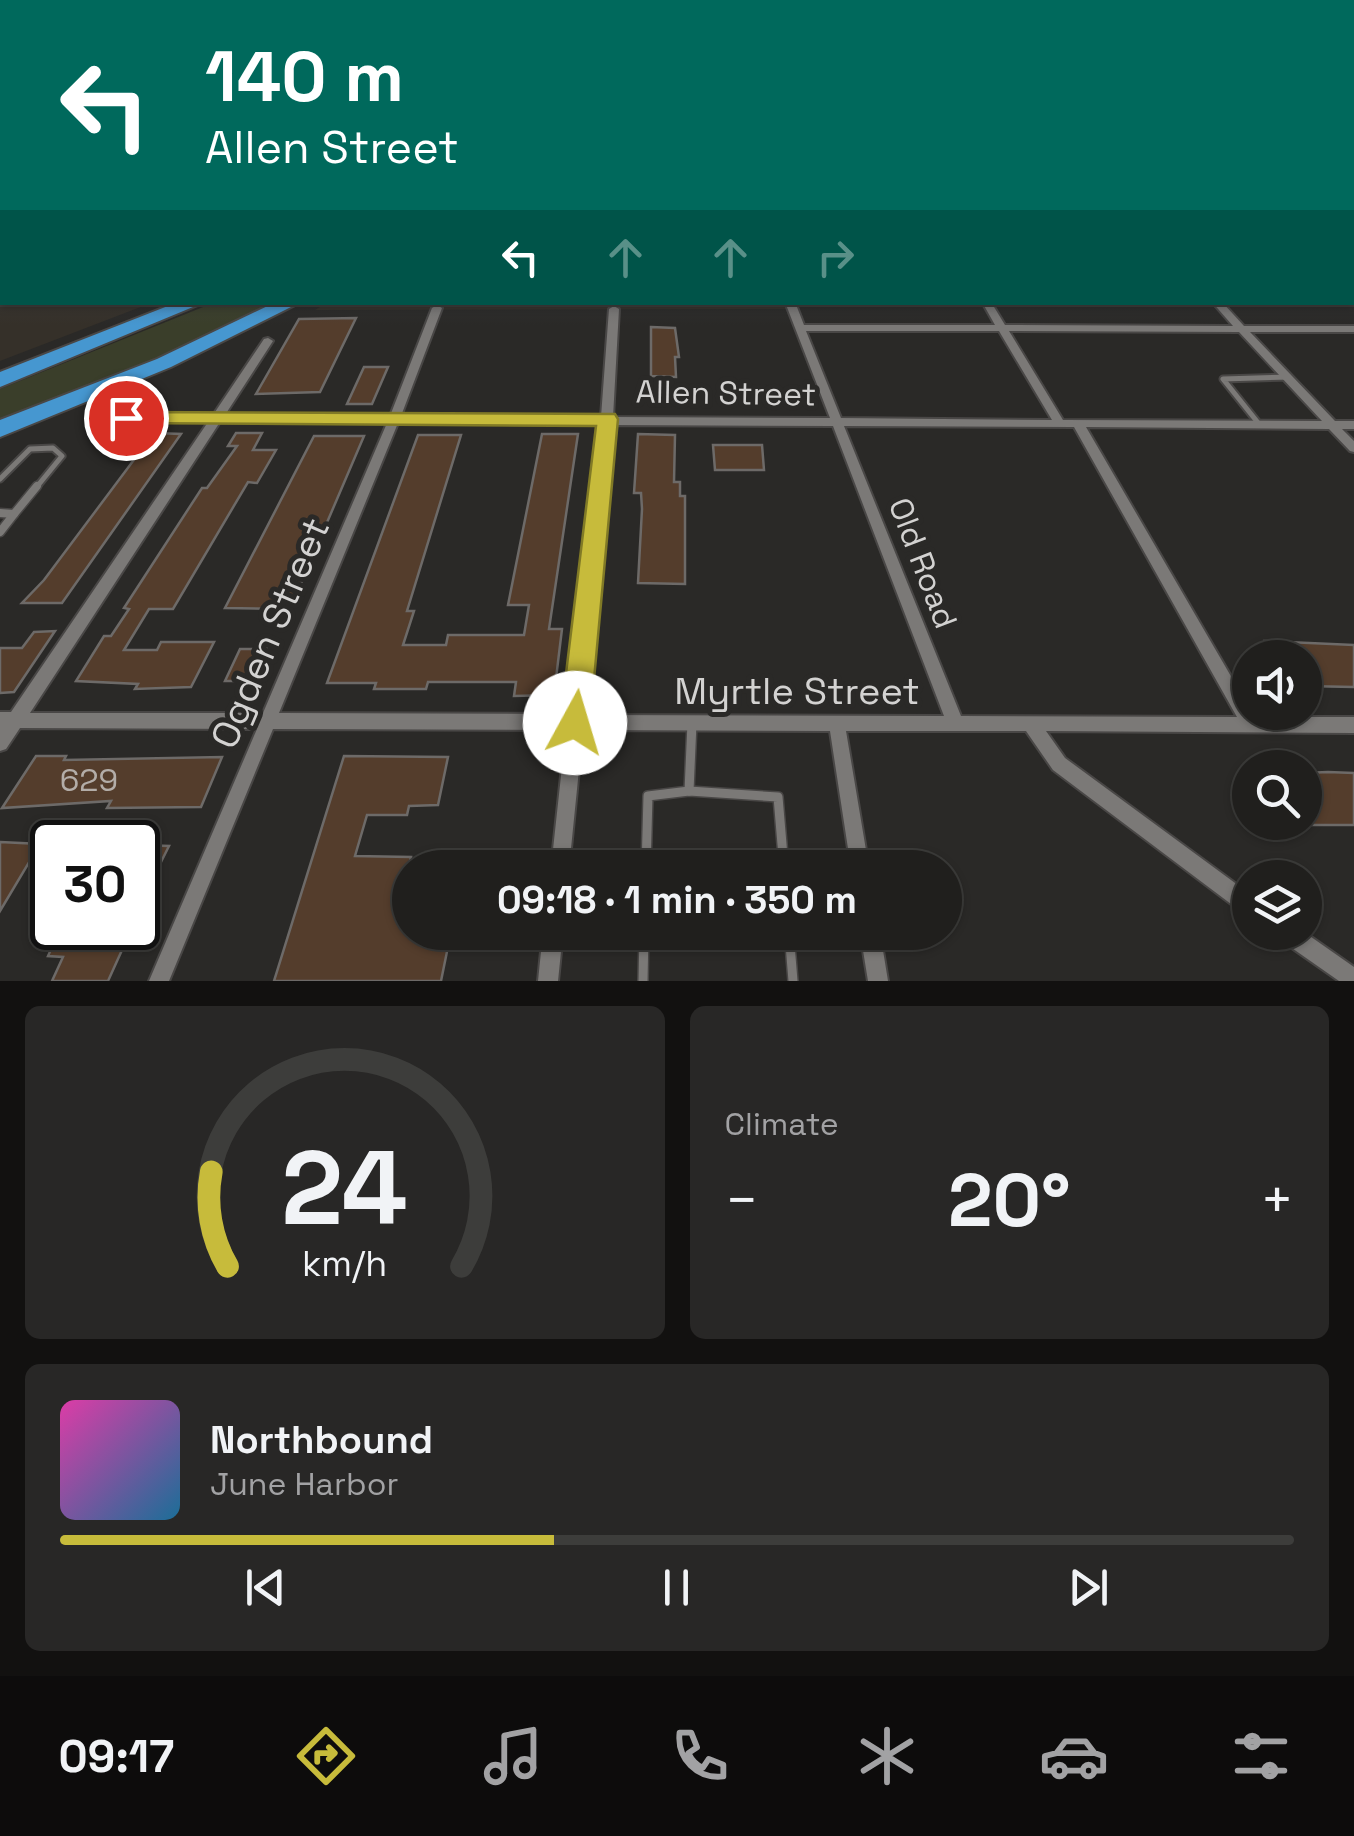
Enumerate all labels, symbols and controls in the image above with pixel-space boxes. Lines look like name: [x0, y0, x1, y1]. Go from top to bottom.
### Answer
text: 140 m: [205, 32, 404, 121]
icon: left: [40, 40, 170, 170]
text: Allen Street: [205, 119, 459, 176]
icon: left: [493, 230, 548, 285]
icon: ahead: [598, 230, 653, 285]
icon: ahead: [703, 230, 758, 285]
icon: right: [808, 230, 863, 285]
street label: Allen Street: [635, 371, 817, 415]
pin: [84, 376, 169, 461]
icon: arrive: [99, 391, 154, 446]
street label: Old Road: [880, 492, 966, 634]
street label: Ogden Street: [200, 510, 340, 756]
map controls: [1232, 640, 1322, 950]
button: sound: [1232, 640, 1322, 730]
street label: Myrtle Street: [674, 667, 920, 715]
position arrow: [523, 671, 627, 775]
button: search: [1232, 750, 1322, 840]
house number: 629: [60, 760, 118, 800]
speed limit sign: 30: [30, 820, 160, 950]
button: layers: [1232, 860, 1322, 950]
text: 09:18 · 1 min · 350 m: [497, 876, 857, 924]
text: Climate: [725, 1104, 839, 1144]
text: 24: [282, 1122, 408, 1254]
text: 20°: [948, 1152, 1071, 1248]
text: −: [725, 1165, 759, 1235]
text: +: [1260, 1165, 1294, 1235]
text: km/h: [302, 1241, 387, 1286]
text: Northbound: [210, 1416, 433, 1464]
text: June Harbor: [210, 1464, 398, 1504]
icon: previous: [238, 1560, 293, 1615]
icon: pause: [649, 1560, 704, 1615]
icon: next: [1061, 1560, 1116, 1615]
icon: directions: [291, 1721, 361, 1791]
icon: music: [478, 1721, 548, 1791]
icon: phone: [665, 1721, 735, 1791]
icon: climate: [852, 1721, 922, 1791]
icon: car: [1039, 1721, 1109, 1791]
icon: filters: [1226, 1721, 1296, 1791]
text: 09:17: [58, 1728, 174, 1785]

